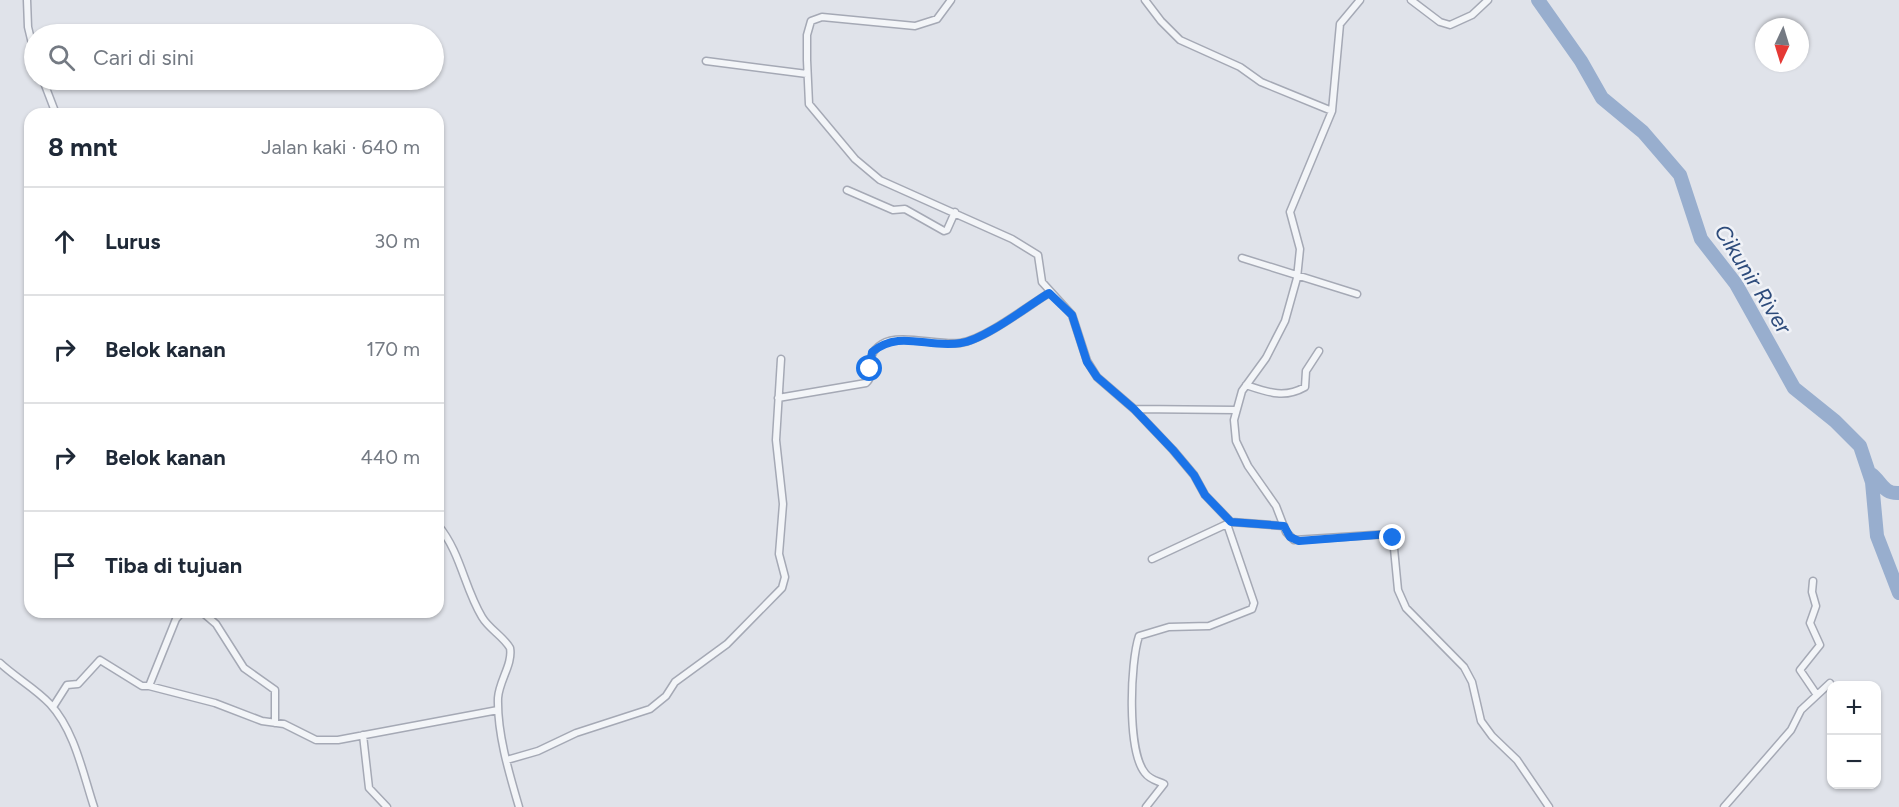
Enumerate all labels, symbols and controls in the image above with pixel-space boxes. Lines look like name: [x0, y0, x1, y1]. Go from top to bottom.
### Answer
north arrow: [1755, 18, 1809, 72]
search box: [24, 24, 444, 90]
icon: search: [45, 41, 78, 74]
text: Cari di sini: [93, 44, 194, 71]
text: 8 mnt: [48, 131, 118, 163]
text: Jalan kaki · 640 m: [261, 135, 420, 159]
water label: Cikunir River: [1709, 219, 1798, 340]
icon: ahead: [48, 225, 81, 258]
text: Lurus: [105, 228, 160, 255]
text: 30 m: [374, 229, 420, 253]
icon: right: [48, 333, 81, 366]
text: Belok kanan: [105, 336, 226, 363]
text: 170 m: [366, 337, 420, 361]
route start: [856, 355, 882, 381]
icon: right: [48, 441, 81, 474]
text: Belok kanan: [105, 444, 226, 471]
text: 440 m: [360, 445, 420, 469]
route end: [1379, 524, 1405, 550]
icon: arrive: [48, 549, 81, 582]
text: Tiba di tujuan: [105, 552, 242, 579]
map controls: [1827, 681, 1881, 789]
button: +: [1827, 681, 1881, 735]
button: −: [1827, 735, 1881, 789]

